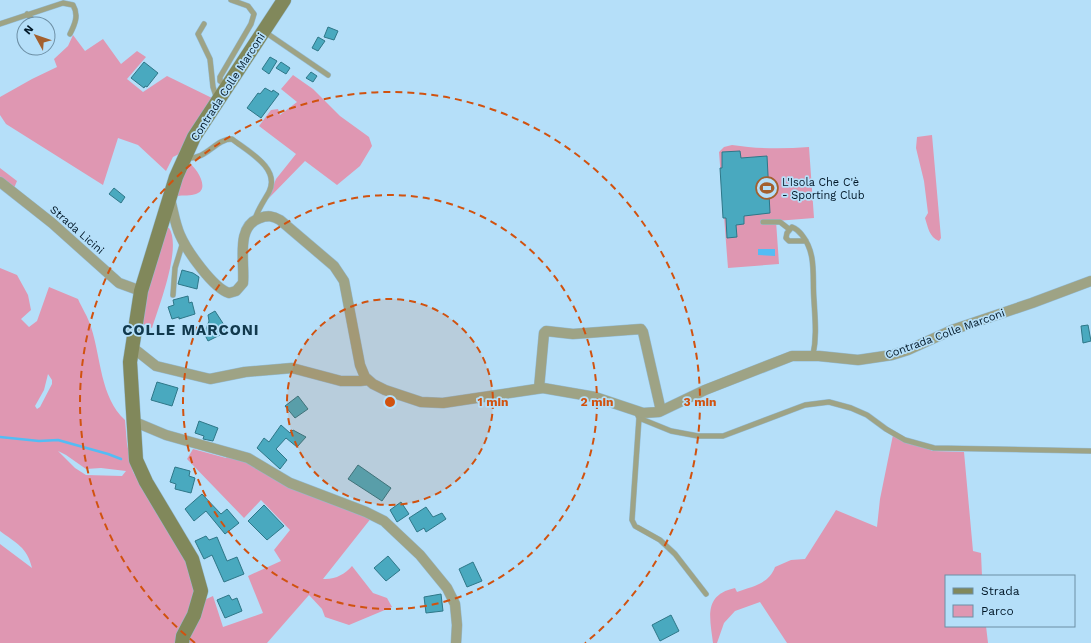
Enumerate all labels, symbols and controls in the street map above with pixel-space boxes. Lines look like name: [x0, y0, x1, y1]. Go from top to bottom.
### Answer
north arrow: [16, 16, 56, 56]
text: N: [21, 23, 36, 37]
street label: Contrada Colle Marconi: [188, 31, 268, 143]
sports icon: L'Isola Che C'è - Sporting Club: [754, 175, 780, 201]
place label: L'Isola Che C'è - Sporting Club: [782, 176, 865, 202]
street label: Strada Licini: [47, 203, 107, 257]
street label: Contrada Colle Marconi: [884, 306, 1006, 362]
district label: COLLE MARCONI: [122, 321, 260, 339]
centre of rings: [383, 395, 397, 409]
text: 1 min: [478, 395, 508, 409]
text: 2 min: [581, 395, 613, 409]
text: 3 min: [684, 395, 716, 409]
legend: [945, 575, 1075, 627]
text: Strada: [981, 584, 1020, 598]
text: Parco: [981, 604, 1014, 618]

